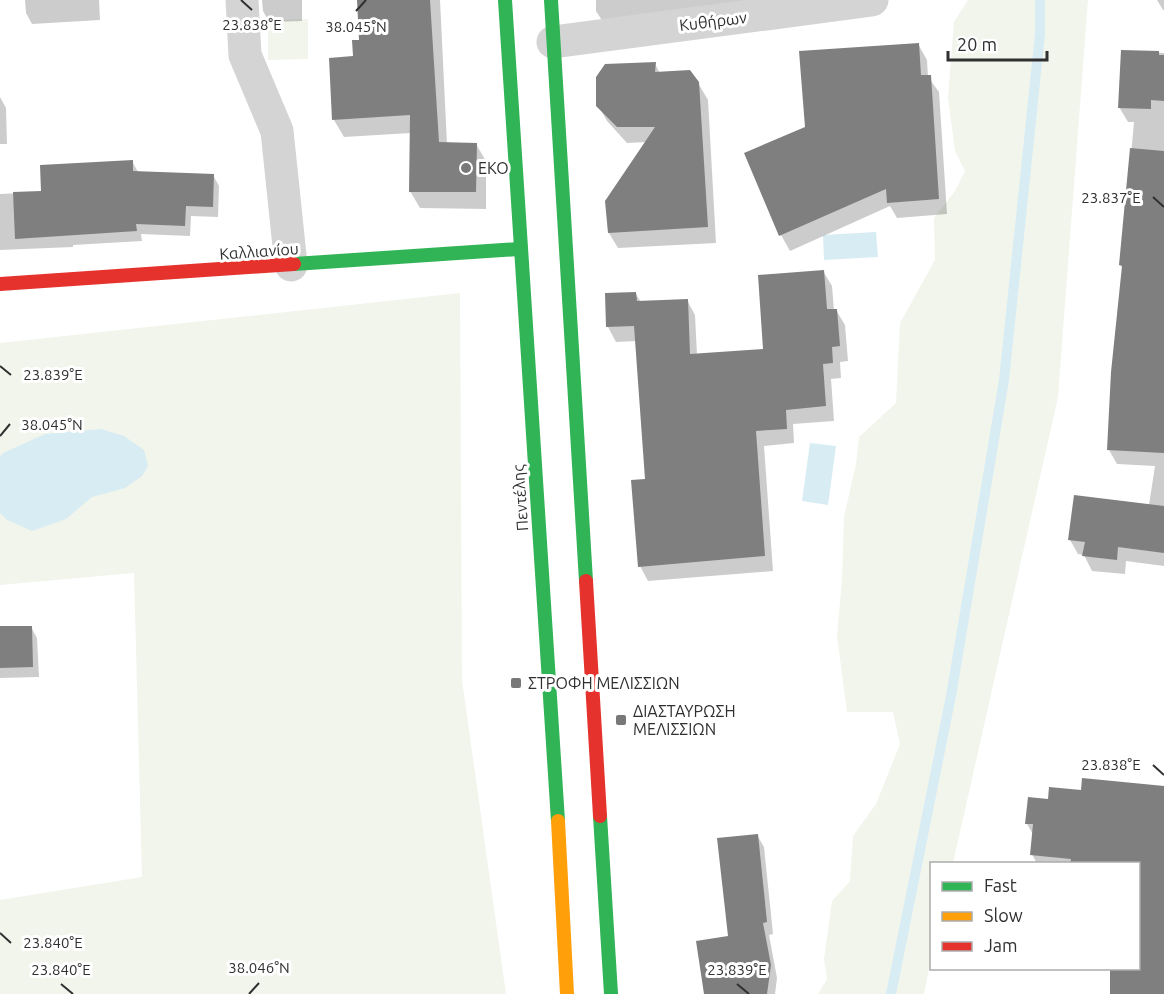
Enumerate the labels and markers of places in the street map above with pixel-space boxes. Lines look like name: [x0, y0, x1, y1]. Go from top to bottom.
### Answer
place label: EKO: [478, 159, 509, 177]
marker: EKO: [459, 161, 473, 175]
place label: ΣΤΡΟΦΗ ΜΕΛΙΣΣΙΩΝ: [528, 674, 680, 692]
marker: ΣΤΡΟΦΗ ΜΕΛΙΣΣΙΩΝ: [509, 676, 523, 690]
place label: ΔΙΑΣΤΑΥΡΩΣΗ ΜΕΛΙΣΣΙΩΝ: [633, 702, 736, 738]
marker: ΔΙΑΣΤΑΥΡΩΣΗ ΜΕΛΙΣΣΙΩΝ: [614, 713, 628, 727]

